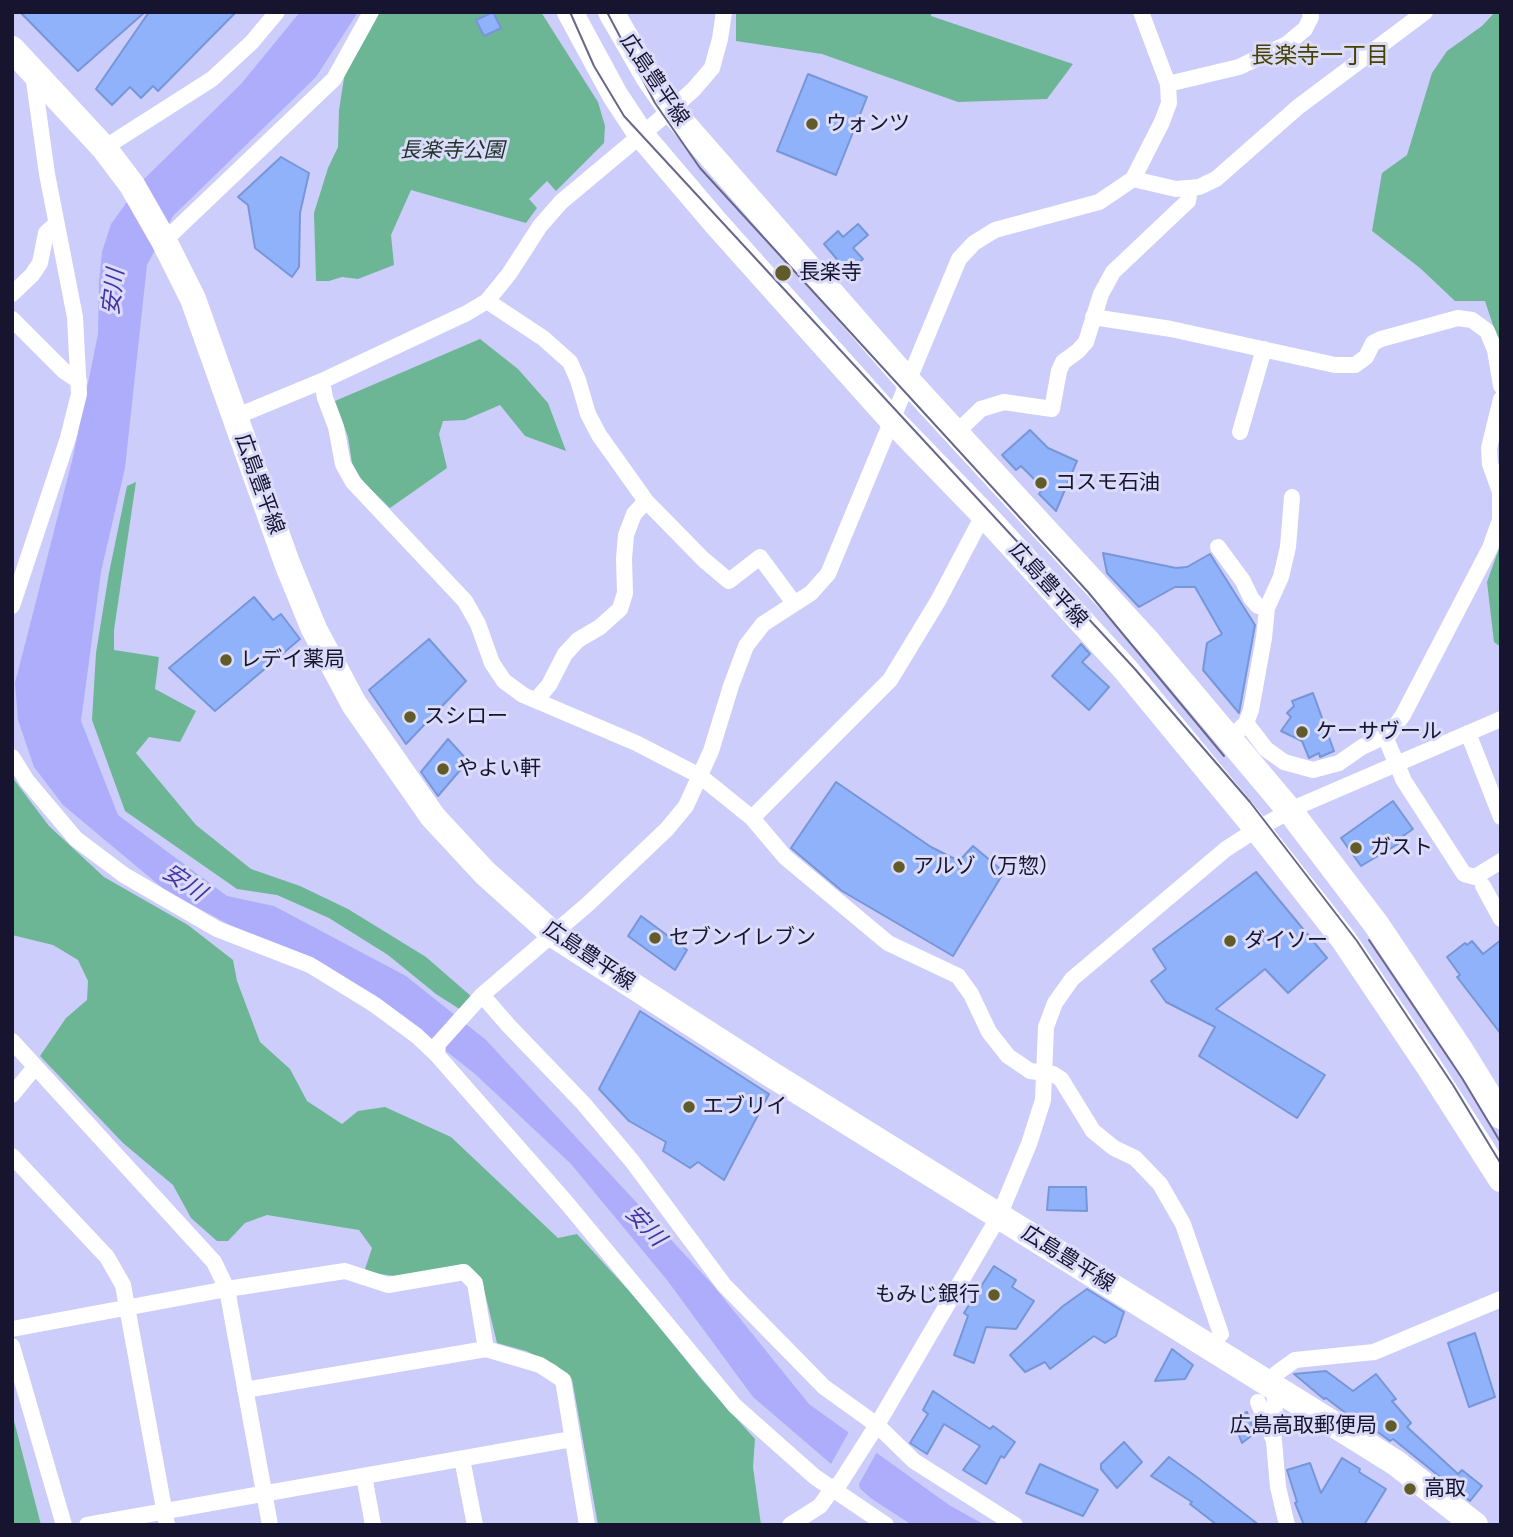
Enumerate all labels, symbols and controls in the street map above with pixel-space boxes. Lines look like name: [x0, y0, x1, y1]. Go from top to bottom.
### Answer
street label: 広島豊平線: [614, 29, 694, 131]
district label: 長楽寺一丁目: [1251, 42, 1389, 70]
place label: ウォンツ: [826, 111, 910, 137]
marker: ウォンツ: [804, 116, 820, 132]
park label: 長楽寺公園: [400, 138, 504, 164]
place label: 長楽寺: [799, 260, 862, 286]
marker: 長楽寺: [773, 263, 793, 283]
water label: 安川: [97, 267, 131, 317]
street label: 広島豊平線: [229, 430, 289, 538]
place label: コスモ石油: [1055, 470, 1160, 496]
marker: コスモ石油: [1033, 475, 1049, 491]
street label: 広島豊平線: [1004, 538, 1092, 632]
place label: レデイ薬局: [240, 647, 345, 673]
marker: レデイ薬局: [218, 652, 234, 668]
place label: スシロー: [424, 704, 508, 730]
marker: スシロー: [402, 709, 418, 725]
place label: ケーサヴール: [1316, 719, 1442, 745]
marker: ケーサヴール: [1294, 724, 1310, 740]
place label: やよい軒: [457, 756, 541, 782]
marker: やよい軒: [435, 761, 451, 777]
place label: ガスト: [1370, 835, 1433, 861]
marker: ガスト: [1348, 840, 1364, 856]
place label: アルゾ（万惣）: [913, 854, 1060, 880]
water label: 安川: [157, 859, 211, 907]
marker: アルゾ（万惣）: [891, 859, 907, 875]
street label: 広島豊平線: [538, 916, 640, 996]
place label: セブンイレブン: [669, 925, 816, 951]
place label: ダイソー: [1244, 928, 1328, 954]
marker: セブンイレブン: [647, 930, 663, 946]
marker: ダイソー: [1222, 933, 1238, 949]
place label: エブリイ: [703, 1094, 787, 1120]
marker: エブリイ: [681, 1099, 697, 1115]
water label: 安川: [619, 1200, 671, 1252]
street label: 広島豊平線: [1017, 1220, 1119, 1298]
place label: もみじ銀行: [875, 1282, 980, 1308]
marker: もみじ銀行: [986, 1287, 1002, 1303]
place label: 広島高取郵便局: [1230, 1413, 1377, 1439]
marker: 広島高取郵便局: [1383, 1418, 1399, 1434]
place label: 高取: [1424, 1476, 1466, 1502]
marker: 高取: [1402, 1481, 1418, 1497]

